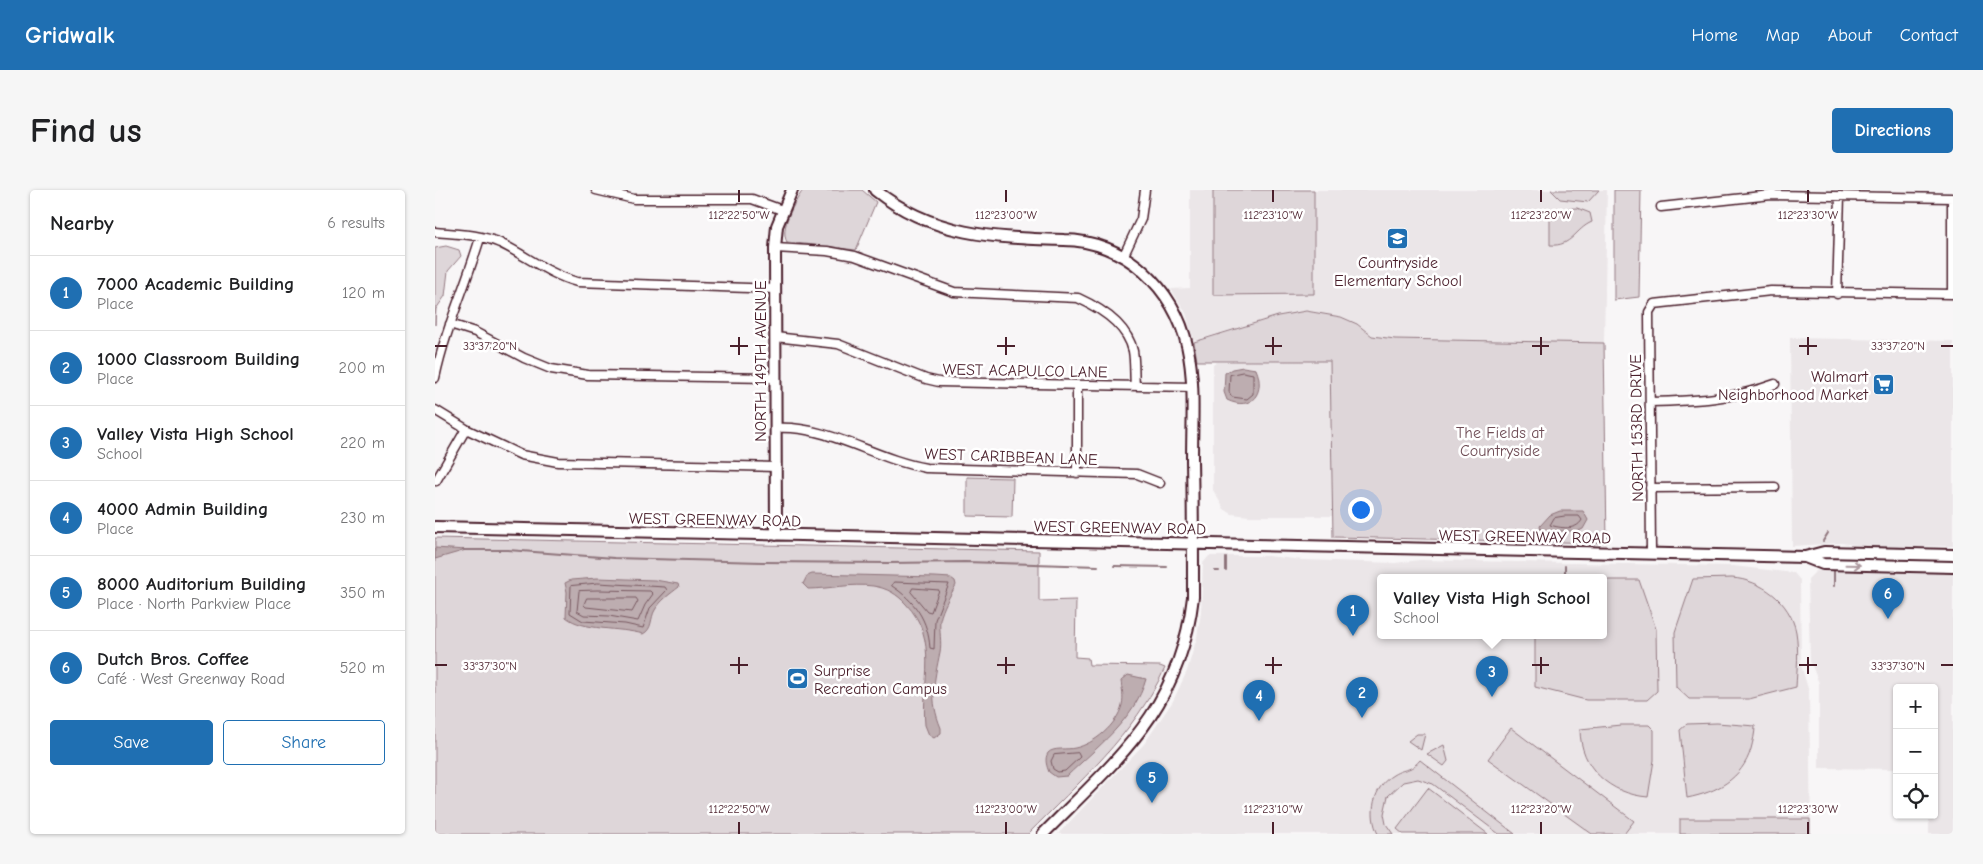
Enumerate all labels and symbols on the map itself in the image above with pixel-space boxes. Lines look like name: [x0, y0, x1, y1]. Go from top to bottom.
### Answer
text: 112°22'50"W: [708, 208, 770, 222]
text: 112°23'00"W: [975, 208, 1037, 222]
text: 112°23'10"W: [1243, 208, 1303, 222]
text: 112°23'20"W: [1511, 208, 1572, 222]
text: 112°23'30"W: [1778, 208, 1839, 222]
school or university icon: Countryside Elementary School: [1386, 226, 1410, 250]
place label: Countryside Elementary School: [1334, 254, 1462, 290]
street label: NORTH 149TH AVENUE: [752, 280, 770, 442]
text: 33°37'20"N: [463, 339, 517, 353]
text: 33°37'20"N: [1871, 339, 1925, 353]
street label: NORTH 153RD DRIVE: [1627, 354, 1647, 502]
street label: WEST ACAPULCO LANE: [942, 361, 1108, 381]
place label: Walmart Neighborhood Market: [1718, 368, 1868, 404]
supermarket icon: Walmart Neighborhood Market: [1872, 373, 1896, 397]
park label: The Fields at Countryside: [1456, 424, 1544, 460]
street label: WEST CARIBBEAN LANE: [924, 445, 1098, 469]
your location: [1348, 497, 1374, 523]
street label: WEST GREENWAY ROAD: [629, 509, 801, 531]
street label: WEST GREENWAY ROAD: [1034, 517, 1206, 539]
street label: WEST GREENWAY ROAD: [1439, 526, 1611, 548]
one-way arrow: [1844, 560, 1860, 570]
pin: 6: [1872, 578, 1904, 619]
pin: 1: [1337, 595, 1369, 636]
pin: 3: [1476, 656, 1508, 697]
text: 33°37'30"N: [463, 659, 517, 673]
text: 33°37'30"N: [1871, 659, 1925, 673]
place label: Surprise Recreation Campus: [814, 662, 947, 698]
sports icon: Surprise Recreation Campus: [786, 667, 810, 691]
pin: 2: [1346, 677, 1378, 718]
pin: 4: [1243, 680, 1275, 721]
pin: 5: [1136, 762, 1168, 803]
text: 112°22'50"W: [708, 802, 770, 816]
text: 112°23'00"W: [975, 802, 1037, 816]
text: 112°23'10"W: [1243, 802, 1303, 816]
text: 112°23'20"W: [1511, 802, 1572, 816]
text: 112°23'30"W: [1778, 802, 1839, 816]

